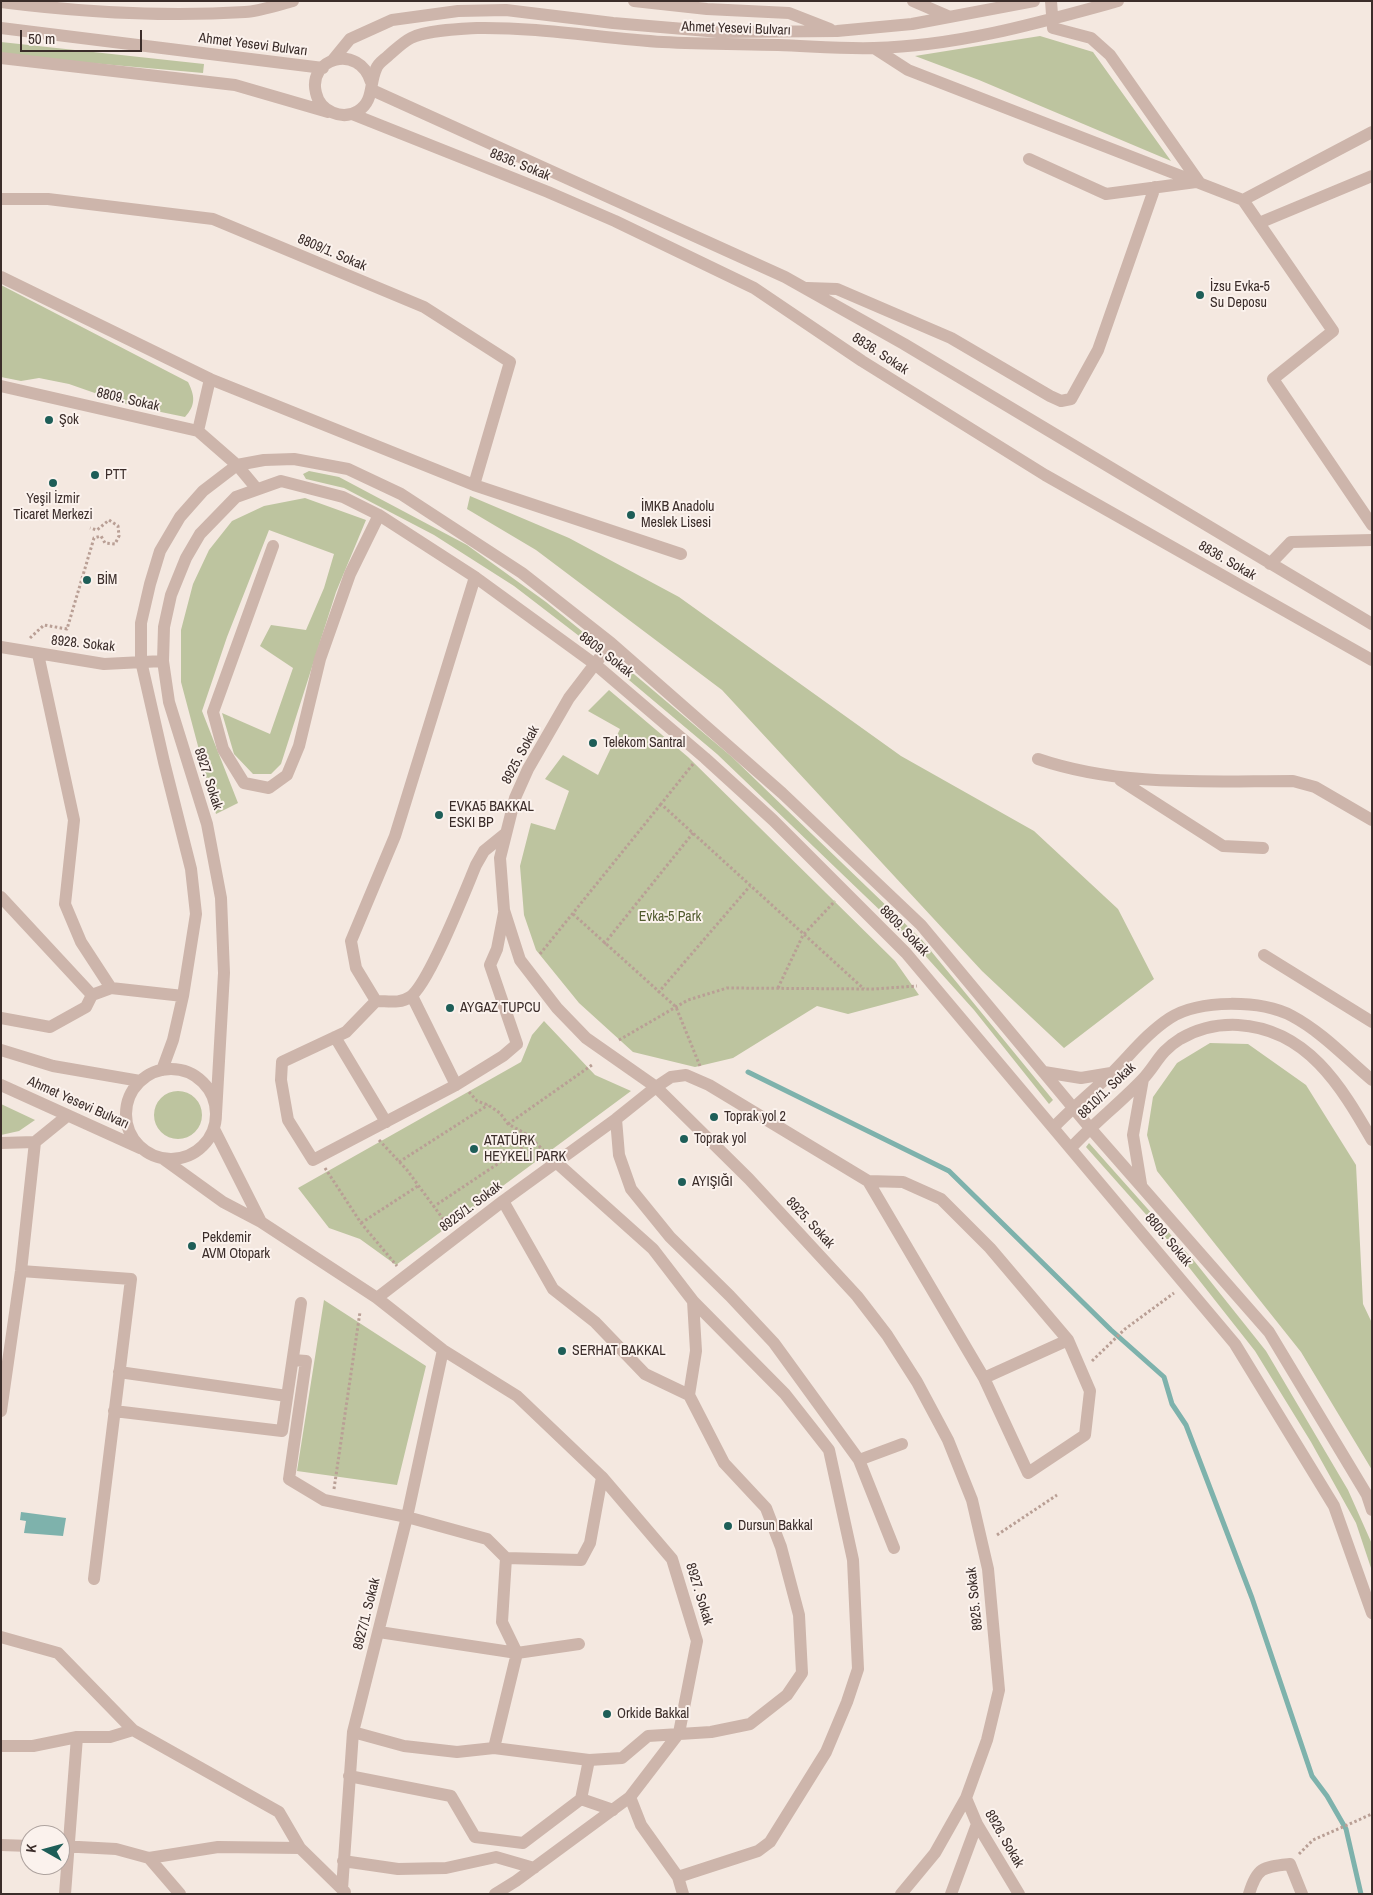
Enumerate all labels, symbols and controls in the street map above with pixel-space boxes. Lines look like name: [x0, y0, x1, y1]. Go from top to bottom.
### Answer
street label: Ahmet Yesevi Bulvarı: [681, 19, 791, 39]
scale bar: [22, 20, 145, 52]
text: 50 m: [28, 28, 55, 49]
street label: Ahmet Yesevi Bulvarı: [198, 30, 308, 60]
street label: 8836. Sokak: [487, 145, 553, 185]
street label: 8809/1. Sokak: [295, 231, 369, 275]
place label: İzsu Evka-5 Su Deposu: [1210, 279, 1270, 312]
marker: İzsu Evka-5 Su Deposu: [1194, 289, 1206, 301]
street label: 8836. Sokak: [849, 330, 911, 378]
street label: 8809. Sokak: [95, 385, 161, 415]
place label: Şok: [59, 412, 79, 428]
marker: Şok: [43, 414, 55, 426]
place label: PTT: [105, 467, 127, 483]
marker: PTT: [89, 469, 101, 481]
marker: Yeşil İzmir Ticaret Merkezi: [47, 477, 59, 489]
place label: Yeşil İzmir Ticaret Merkezi: [13, 491, 93, 524]
place label: İMKB Anadolu Meslek Lisesi: [641, 499, 714, 532]
marker: İMKB Anadolu Meslek Lisesi: [625, 509, 637, 521]
street label: 8836. Sokak: [1195, 538, 1259, 584]
place label: BİM: [97, 572, 117, 588]
marker: BİM: [81, 574, 93, 586]
street label: 8809. Sokak: [576, 629, 636, 681]
street label: 8928. Sokak: [50, 632, 116, 656]
street label: 8925. Sokak: [499, 723, 543, 787]
place label: Telekom Santral: [603, 735, 685, 751]
marker: Telekom Santral: [587, 737, 599, 749]
street label: 8927. Sokak: [190, 746, 226, 812]
place label: EVKA5 BAKKAL ESKI BP: [449, 799, 534, 832]
marker: EVKA5 BAKKAL ESKI BP: [433, 809, 445, 821]
street label: 8809. Sokak: [876, 902, 932, 960]
park label: Evka-5 Park: [639, 909, 701, 925]
place label: AYGAZ TUPCU: [460, 1000, 541, 1016]
marker: AYGAZ TUPCU: [444, 1002, 456, 1014]
street label: 8810/1. Sokak: [1075, 1059, 1139, 1123]
street label: Ahmet Yesevi Bulvarı: [25, 1073, 131, 1133]
place label: Toprak yol 2: [724, 1109, 786, 1125]
marker: Toprak yol 2: [708, 1111, 720, 1123]
place label: Toprak yol: [694, 1131, 746, 1147]
place label: ATATÜRK HEYKELİ PARK: [484, 1133, 566, 1166]
marker: Toprak yol: [678, 1133, 690, 1145]
marker: ATATÜRK HEYKELİ PARK: [468, 1143, 480, 1155]
place label: AYIŞIĞI: [692, 1174, 733, 1190]
marker: AYIŞIĞI: [676, 1176, 688, 1188]
street label: 8925/1. Sokak: [437, 1178, 505, 1236]
street label: 8925. Sokak: [782, 1194, 838, 1252]
street label: 8809. Sokak: [1141, 1210, 1195, 1270]
place label: Pekdemir AVM Otopark: [202, 1230, 270, 1262]
marker: Pekdemir AVM Otopark: [186, 1240, 198, 1252]
place label: SERHAT BAKKAL: [572, 1343, 666, 1359]
marker: SERHAT BAKKAL: [556, 1345, 568, 1357]
place label: Dursun Bakkal: [738, 1518, 813, 1534]
marker: Dursun Bakkal: [722, 1520, 734, 1532]
street label: 8927. Sokak: [682, 1561, 716, 1627]
street label: 8925. Sokak: [963, 1566, 987, 1632]
street label: 8927/1. Sokak: [350, 1576, 384, 1652]
place label: Orkide Bakkal: [617, 1706, 689, 1722]
marker: Orkide Bakkal: [601, 1708, 613, 1720]
street label: 8926. Sokak: [981, 1807, 1027, 1871]
north arrow: [20, 1825, 70, 1875]
text: K: [22, 1843, 41, 1854]

